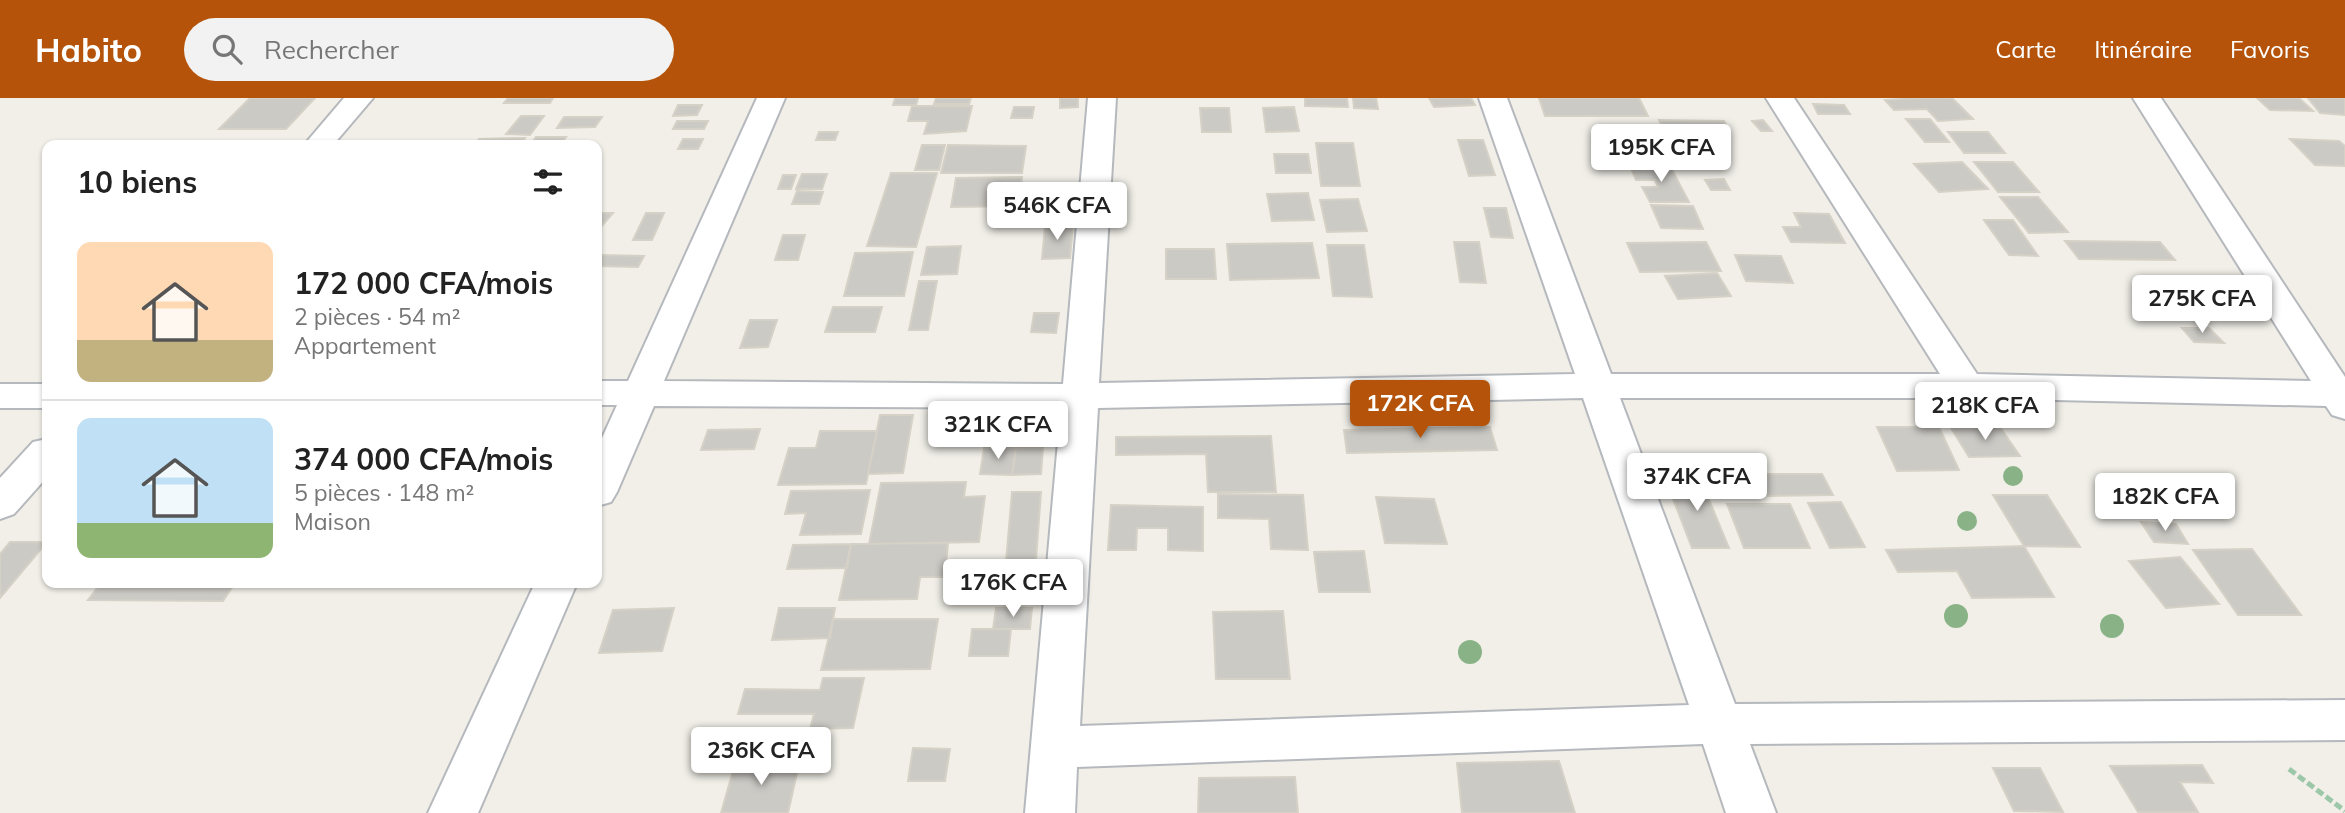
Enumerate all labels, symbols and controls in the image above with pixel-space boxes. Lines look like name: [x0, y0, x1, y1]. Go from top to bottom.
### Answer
search box: [184, 18, 674, 81]
text: Habito: [35, 29, 142, 70]
icon: search: [208, 30, 246, 68]
text: Rechercher: [264, 33, 399, 66]
text: Carte: [1995, 34, 2056, 64]
text: Itinéraire: [2094, 34, 2192, 64]
text: Favoris: [2230, 34, 2310, 64]
pin: 195K CFA: [1589, 125, 1733, 184]
text: 195K CFA: [1607, 132, 1715, 161]
text: 10 biens: [77, 163, 197, 201]
icon: filters: [529, 163, 567, 201]
pin: 546K CFA: [985, 183, 1129, 242]
text: 546K CFA: [1003, 190, 1111, 219]
text: 172 000 CFA/mois: [294, 264, 553, 302]
icon: home: [133, 270, 217, 354]
pin: 275K CFA: [2130, 275, 2274, 335]
text: 275K CFA: [2148, 283, 2256, 312]
text: 2 pièces · 54 m²: [294, 302, 461, 331]
text: Appartement: [294, 331, 436, 360]
pin: 172K CFA: [1348, 380, 1492, 440]
pin: 218K CFA: [1913, 382, 2057, 442]
text: 172K CFA: [1366, 388, 1474, 417]
text: 218K CFA: [1931, 390, 2039, 419]
pin: 321K CFA: [926, 402, 1070, 461]
text: 321K CFA: [944, 409, 1052, 438]
text: 374 000 CFA/mois: [294, 440, 553, 478]
icon: home: [133, 446, 217, 530]
pin: 374K CFA: [1625, 454, 1769, 513]
text: 374K CFA: [1643, 461, 1751, 490]
pin: 182K CFA: [2093, 474, 2237, 533]
text: 5 pièces · 148 m²: [294, 478, 474, 507]
text: 182K CFA: [2111, 481, 2219, 510]
text: Maison: [294, 507, 371, 536]
pin: 176K CFA: [941, 560, 1085, 619]
text: 176K CFA: [959, 567, 1067, 596]
pin: 236K CFA: [689, 728, 833, 787]
text: 236K CFA: [707, 735, 815, 764]

